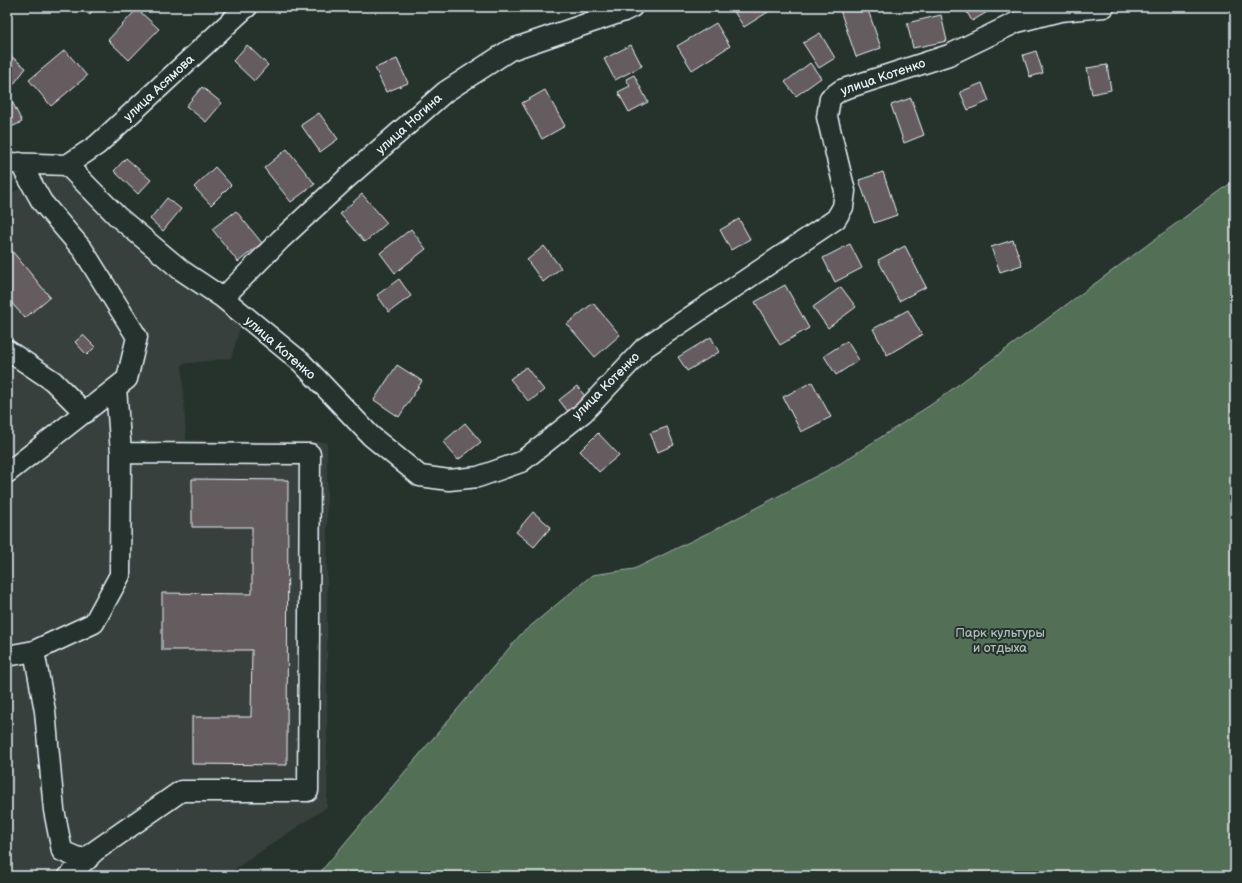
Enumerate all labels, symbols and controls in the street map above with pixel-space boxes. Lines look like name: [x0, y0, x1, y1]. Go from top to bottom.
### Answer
street label: улица Асямова: [120, 51, 198, 125]
street label: улица Котенко: [839, 55, 928, 99]
street label: улица Ногина: [373, 90, 446, 158]
street label: улица Котенко: [241, 313, 319, 383]
street label: улица Котенко: [569, 349, 643, 423]
park label: Парк культуры и отдыха: [955, 625, 1045, 656]

